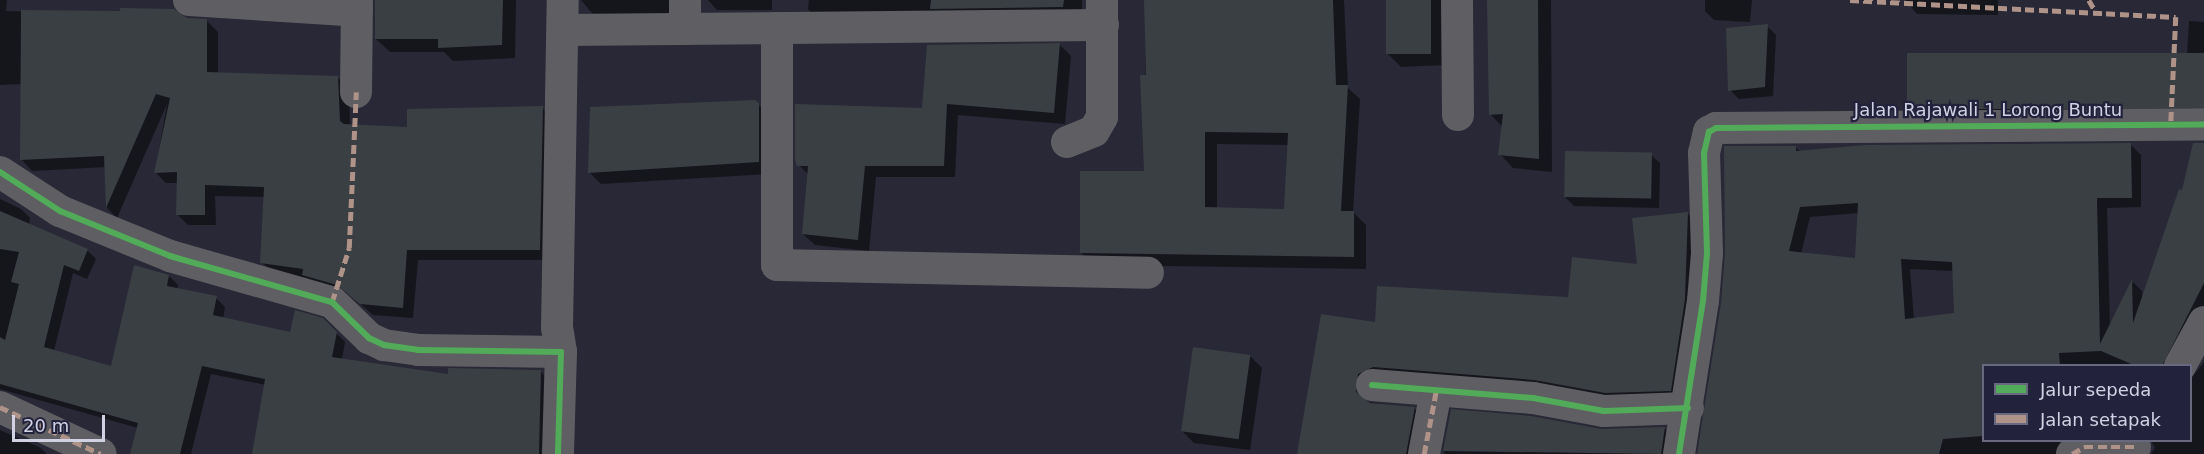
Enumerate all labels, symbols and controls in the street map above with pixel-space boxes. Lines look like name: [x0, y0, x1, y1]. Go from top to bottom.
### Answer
street label: Jalan Rajawali 1 Lorong Buntu: [1854, 99, 2122, 121]
legend: [1982, 364, 2192, 442]
text: Jalur sepeda: [2040, 379, 2151, 400]
scale bar: [15, 403, 108, 441]
text: Jalan setapak: [2040, 409, 2161, 430]
text: 20 m: [23, 415, 69, 436]

